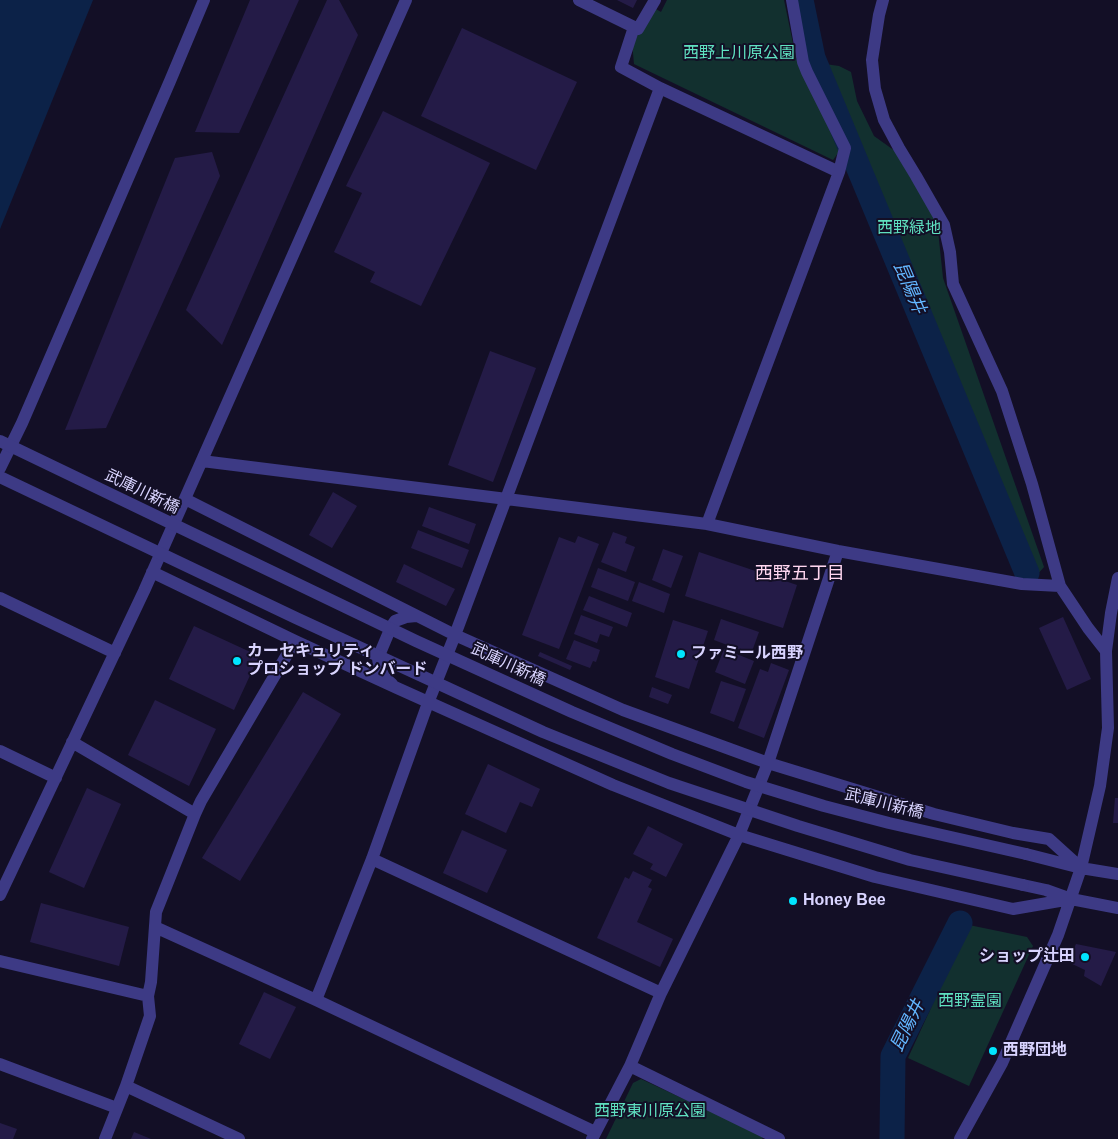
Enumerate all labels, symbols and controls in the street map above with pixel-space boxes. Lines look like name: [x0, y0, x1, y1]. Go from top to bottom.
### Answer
park label: 西野上川原公園: [683, 44, 795, 64]
park label: 西野緑地: [877, 219, 941, 239]
water label: 昆陽井: [889, 259, 929, 317]
street label: 武庫川新橋: [102, 466, 182, 518]
district label: 西野五丁目: [755, 563, 845, 585]
street label: 武庫川新橋: [468, 639, 548, 691]
place label: カーセキュリティ プロショップ ドンバード: [247, 642, 427, 680]
place label: ファミール西野: [691, 644, 803, 664]
marker: ファミール西野: [675, 648, 687, 660]
marker: カーセキュリティ プロショップ ドンバード: [231, 655, 243, 667]
street label: 武庫川新橋: [843, 785, 925, 823]
place label: Honey Bee: [803, 891, 886, 911]
marker: Honey Bee: [787, 895, 799, 907]
place label: ショップ辻田: [979, 947, 1075, 967]
marker: ショップ辻田: [1079, 951, 1091, 963]
park label: 西野霊園: [938, 992, 1002, 1012]
water label: 昆陽井: [886, 997, 930, 1055]
place label: 西野団地: [1003, 1041, 1067, 1061]
marker: 西野団地: [987, 1045, 999, 1057]
park label: 西野東川原公園: [594, 1102, 706, 1122]

